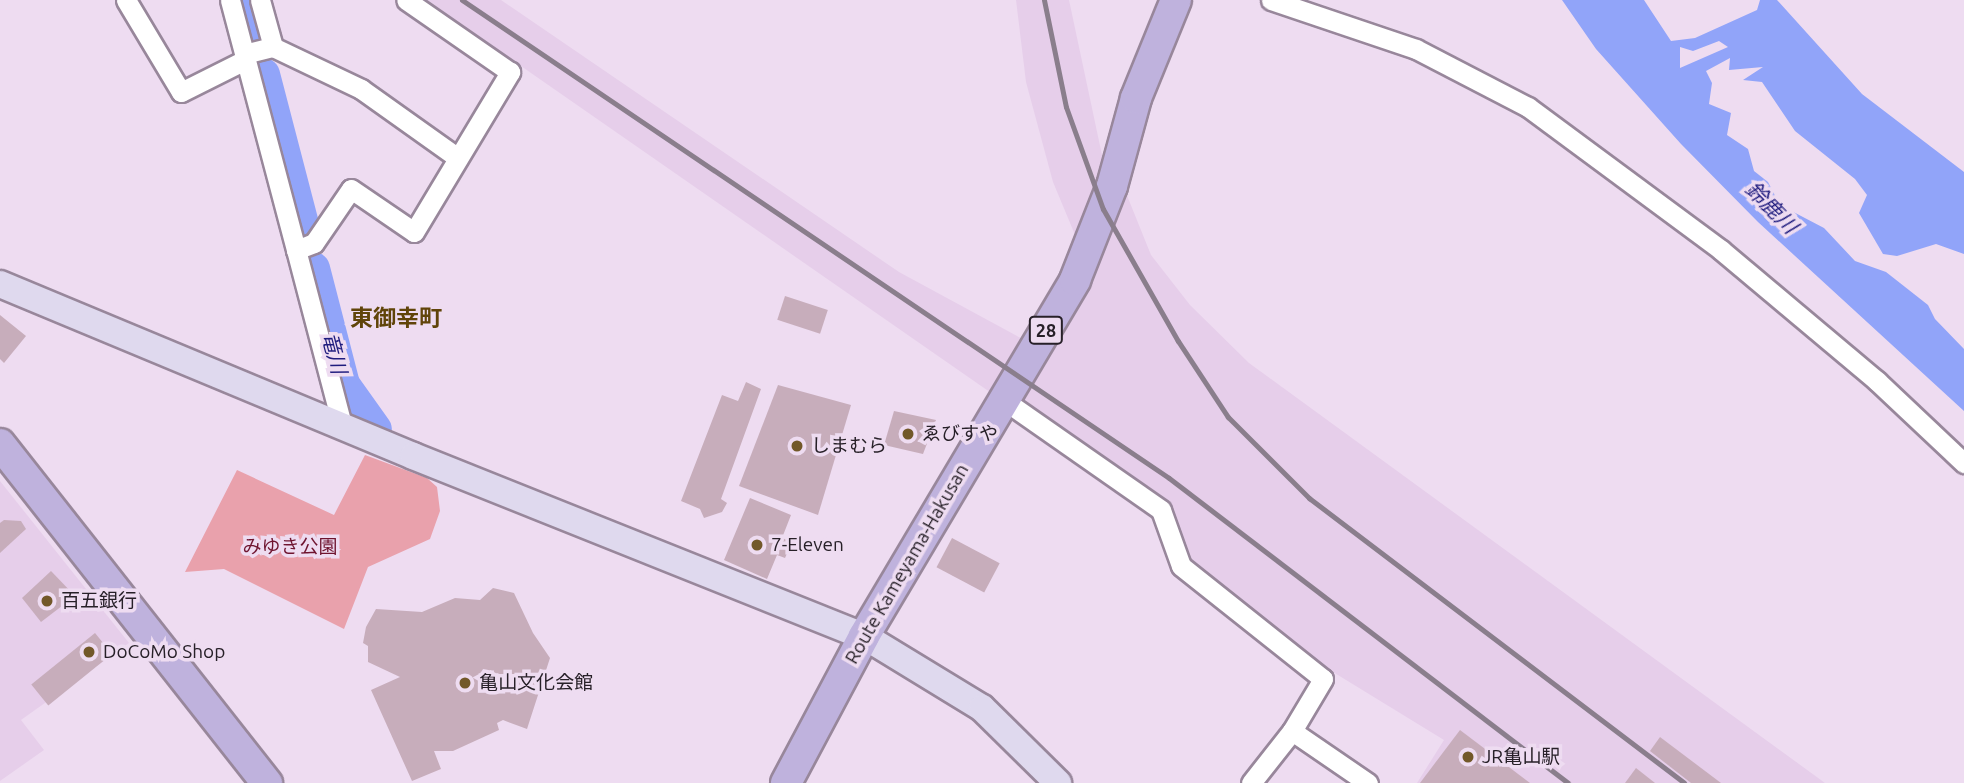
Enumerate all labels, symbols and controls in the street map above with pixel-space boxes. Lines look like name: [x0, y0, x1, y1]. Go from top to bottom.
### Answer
water label: 鈴鹿川: [1741, 176, 1803, 238]
district label: 東御幸町: [350, 304, 442, 332]
road number: 28: [1028, 316, 1064, 344]
water label: 竜川: [317, 329, 353, 377]
place label: ゑびすや: [922, 423, 998, 445]
marker: ゑびすや: [900, 426, 916, 442]
place label: しまむら: [811, 435, 887, 457]
marker: しまむら: [789, 438, 805, 454]
street label: Route Kameyama-Hakusan: [840, 460, 974, 668]
place label: 7-Eleven: [771, 534, 844, 556]
park label: みゆき公園: [243, 536, 337, 558]
marker: 7-Eleven: [749, 537, 765, 553]
place label: 百五銀行: [61, 590, 137, 612]
marker: 百五銀行: [39, 593, 55, 609]
place label: DoCoMo Shop: [103, 641, 225, 663]
marker: DoCoMo Shop: [81, 644, 97, 660]
place label: 亀山文化会館: [479, 672, 593, 694]
marker: 亀山文化会館: [457, 675, 473, 691]
place label: JR亀山駅: [1482, 746, 1560, 768]
marker: JR亀山駅: [1460, 749, 1476, 765]

